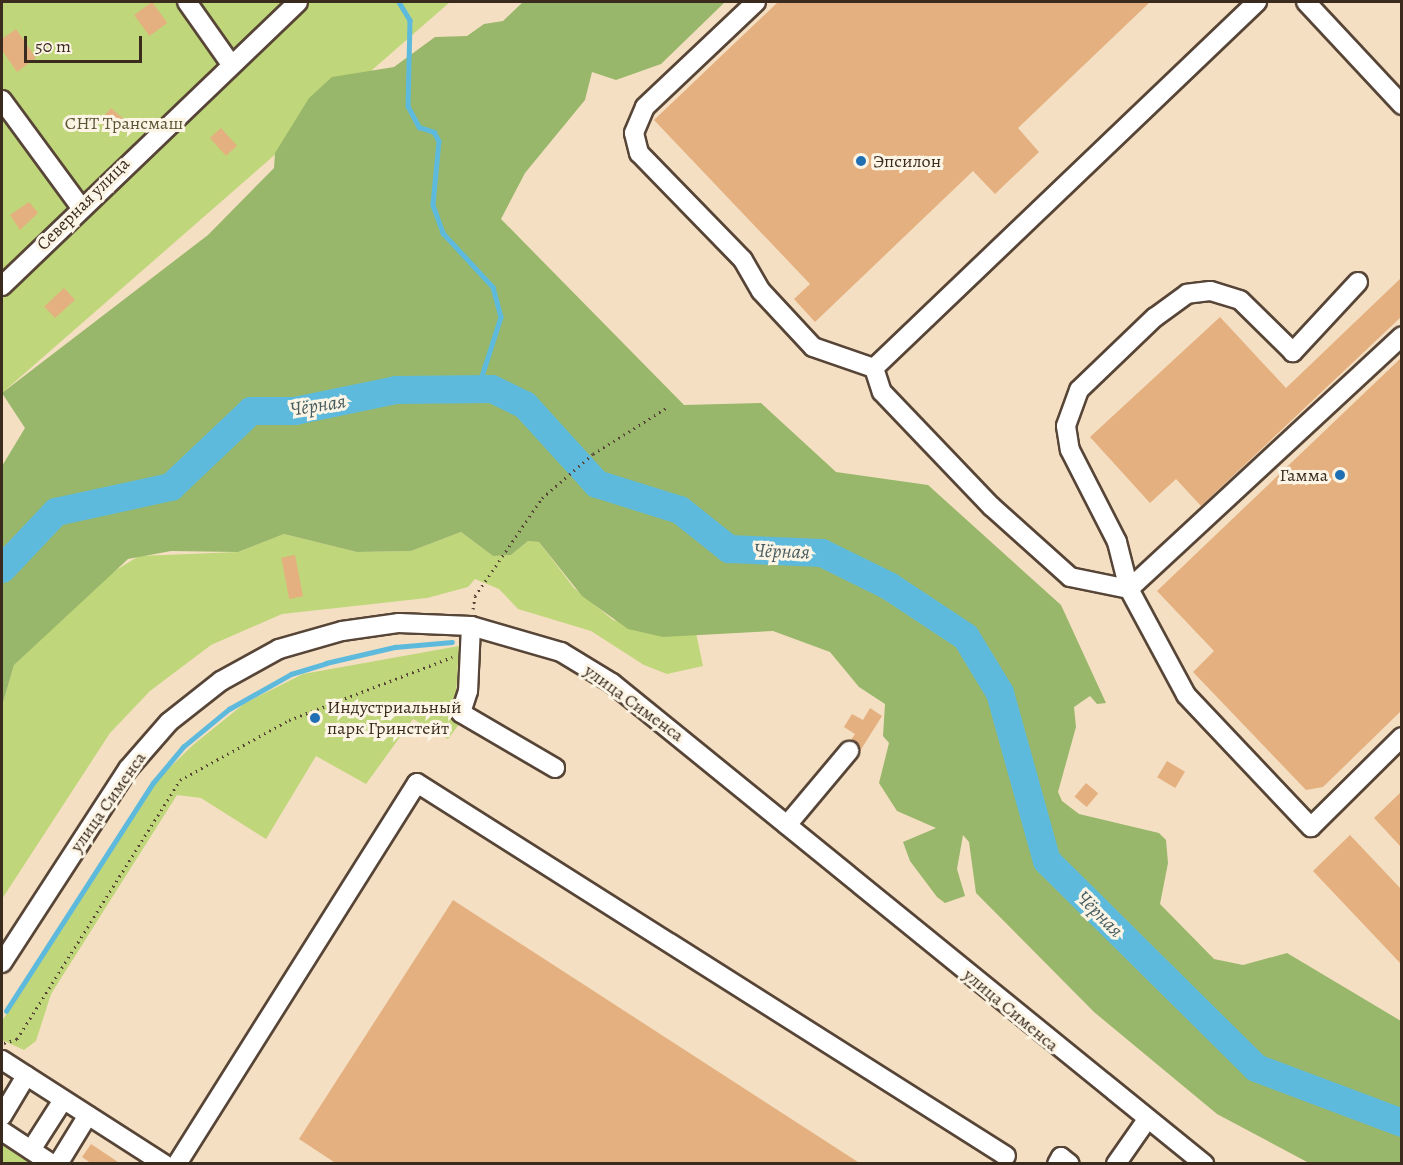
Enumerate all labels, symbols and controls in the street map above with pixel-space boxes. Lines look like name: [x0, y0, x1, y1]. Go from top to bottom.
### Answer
scale bar: [27, 24, 146, 62]
text: 50 m: [35, 34, 71, 58]
park label: СНТ Трансмаш: [65, 112, 183, 134]
place label: Эпсилон: [873, 150, 941, 172]
street label: Северная улица: [32, 153, 134, 255]
marker: Эпсилон: [854, 154, 868, 168]
water label: Чёрная: [288, 389, 348, 421]
place label: Гамма: [1279, 464, 1328, 486]
marker: Гамма: [1333, 468, 1347, 482]
water label: Чёрная: [754, 538, 810, 564]
street label: улица Сименса: [580, 660, 688, 746]
place label: Индустриальный парк Гринстейт: [327, 697, 461, 740]
marker: Индустриальный парк Гринстейт: [308, 711, 322, 725]
street label: улица Сименса: [65, 748, 151, 856]
water label: Чёрная: [1072, 886, 1128, 942]
street label: улица Сименса: [959, 964, 1063, 1056]

